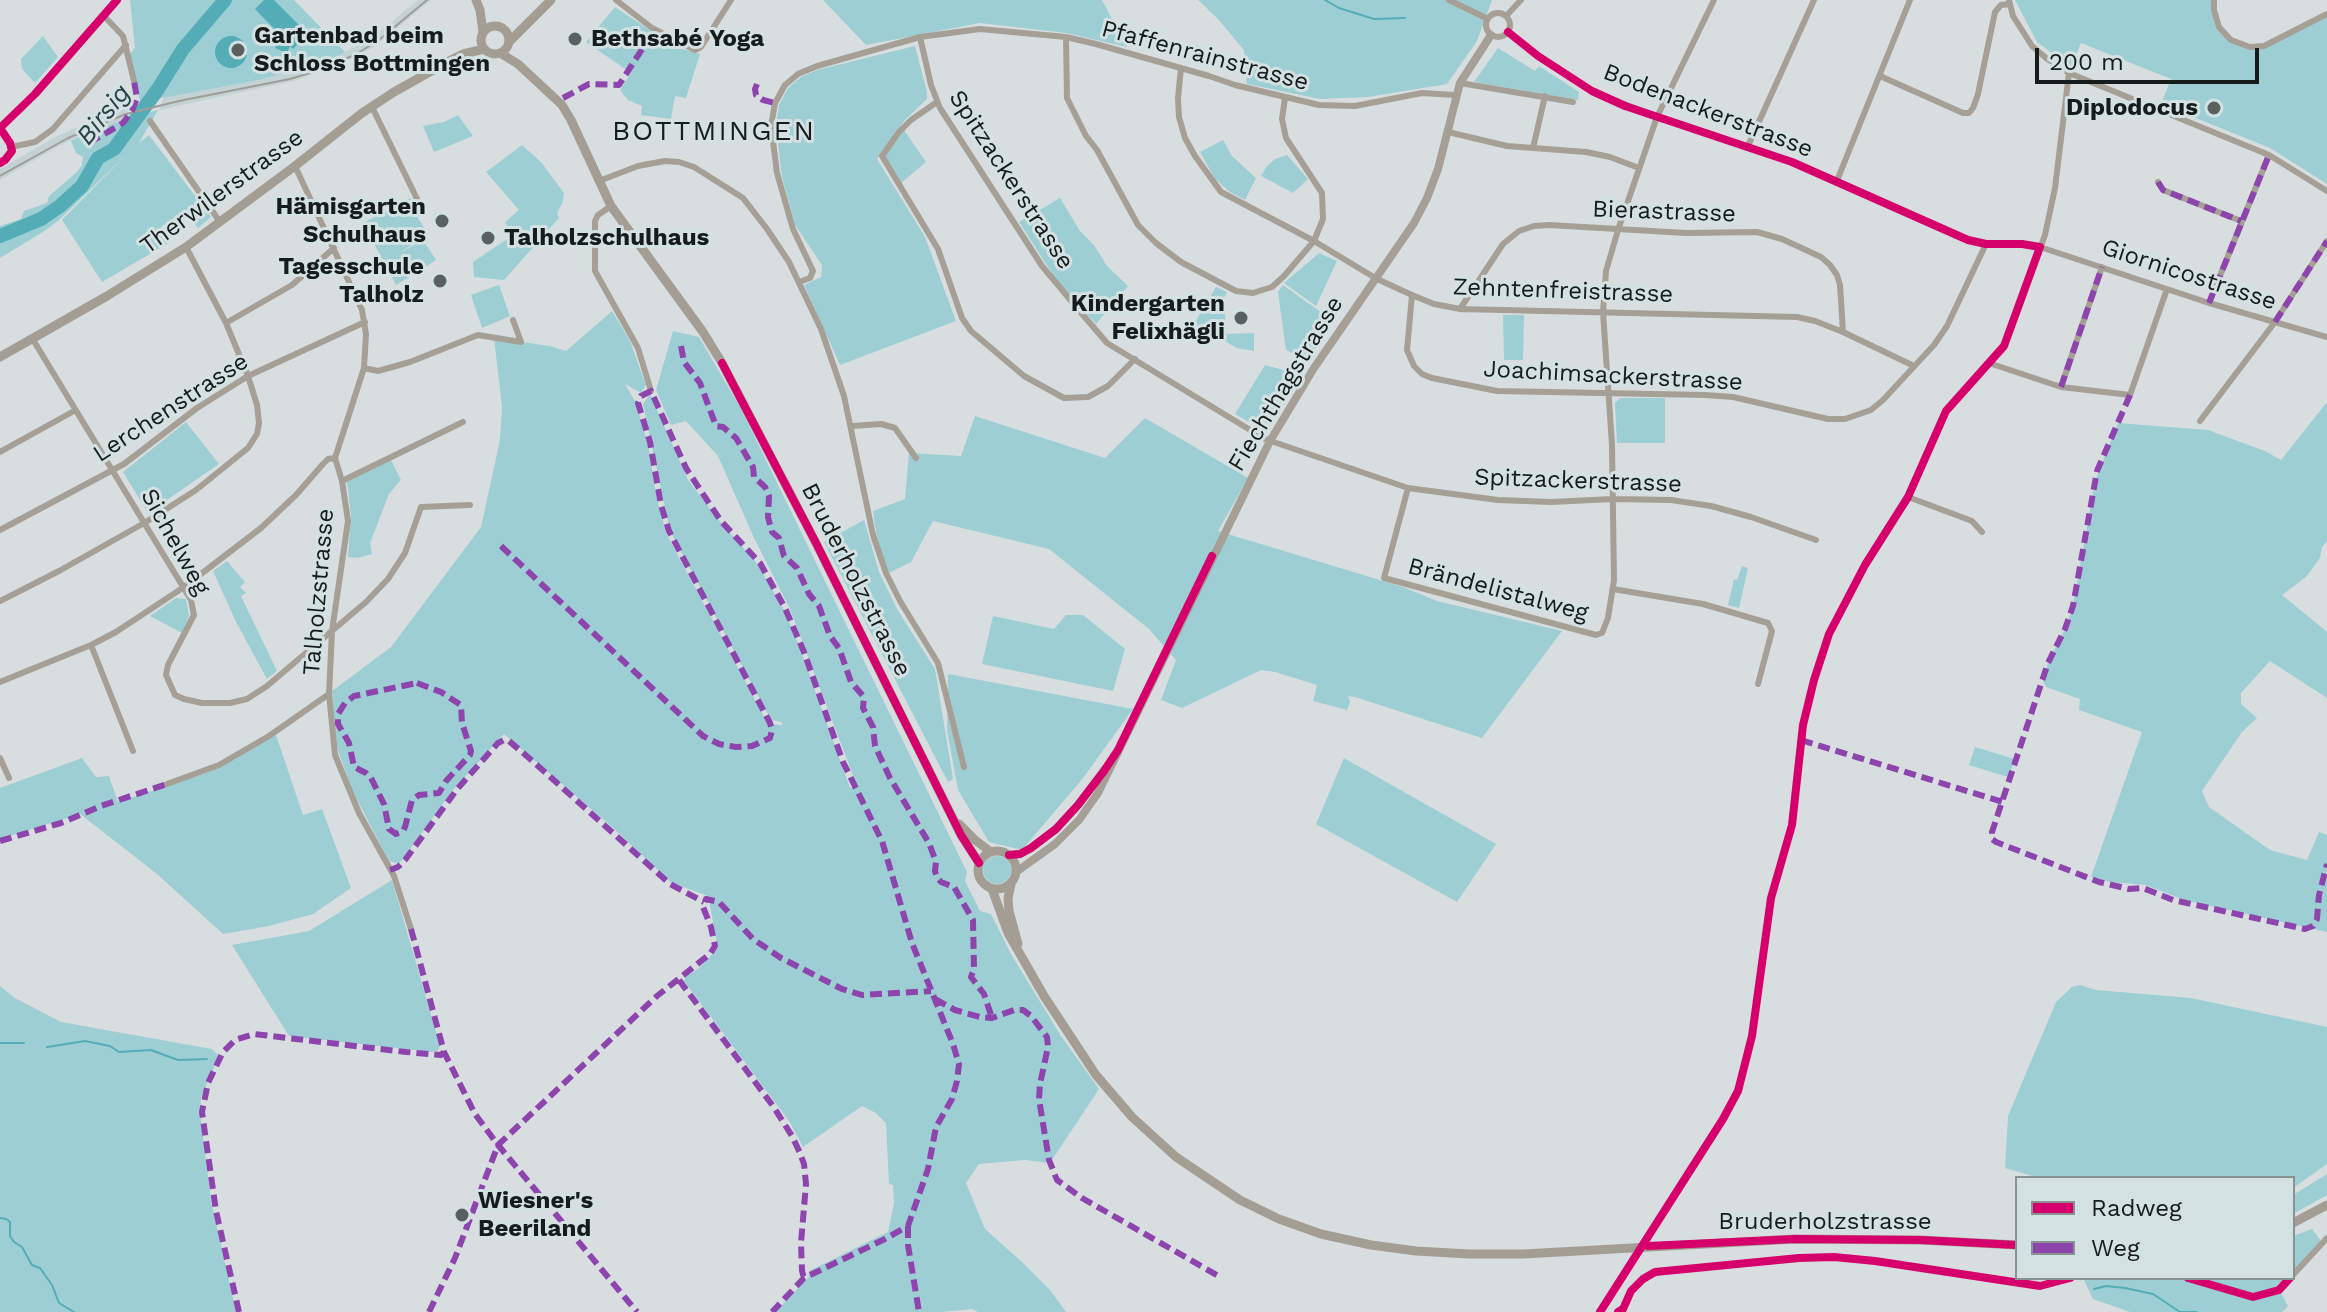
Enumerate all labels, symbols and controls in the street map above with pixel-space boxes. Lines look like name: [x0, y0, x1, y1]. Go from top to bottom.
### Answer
street label: Pfaffenrainstrasse: [1098, 14, 1312, 98]
place label: Gartenbad beim Schloss Bottmingen: [254, 22, 490, 78]
place label: Bethsabé Yoga: [591, 25, 764, 53]
marker: Bethsabé Yoga: [566, 30, 584, 48]
scale bar: [2039, 32, 2263, 82]
marker: Gartenbad beim Schloss Bottmingen: [229, 41, 247, 59]
text: 200 m: [2049, 48, 2124, 76]
street label: Bodenackerstrasse: [1599, 58, 1817, 164]
water label: Birsig: [70, 78, 138, 152]
street label: Spitzackerstrasse: [942, 85, 1080, 275]
place label: Diplodocus: [2066, 94, 2198, 122]
marker: Diplodocus: [2205, 99, 2223, 117]
district label: BOTTMINGEN: [612, 115, 816, 149]
street label: Therwilerstrasse: [135, 123, 309, 261]
place label: Hämisgarten Schulhaus: [276, 193, 426, 249]
street label: Bierastrasse: [1592, 195, 1736, 229]
marker: Hämisgarten Schulhaus: [433, 212, 451, 230]
place label: Talholzschulhaus: [504, 224, 709, 252]
marker: Talholzschulhaus: [479, 229, 497, 247]
street label: Giornicostrasse: [2098, 233, 2280, 317]
place label: Tagesschule Talholz: [278, 253, 424, 309]
marker: Tagesschule Talholz: [431, 272, 449, 290]
street label: Zehntenfreistrasse: [1452, 273, 1674, 309]
place label: Kindergarten Felixhägli: [1071, 290, 1225, 346]
street label: Fiechthagstrasse: [1222, 291, 1350, 477]
marker: Kindergarten Felixhägli: [1232, 309, 1250, 327]
street label: Lerchenstrasse: [88, 347, 254, 469]
street label: Joachimsackerstrasse: [1483, 355, 1743, 397]
street label: Spitzackerstrasse: [1474, 463, 1682, 499]
street label: Bruderholzstrasse: [795, 478, 917, 682]
street label: Sichelweg: [134, 484, 216, 600]
street label: Talholzstrasse: [297, 507, 341, 677]
street label: Brändelistalweg: [1405, 552, 1591, 628]
legend: [2015, 1176, 2295, 1280]
place label: Wiesner's Beeriland: [478, 1187, 593, 1243]
text: Radweg: [2091, 1194, 2182, 1222]
marker: Wiesner's Beeriland: [453, 1206, 471, 1224]
street label: Bruderholzstrasse: [1718, 1208, 1932, 1236]
text: Weg: [2091, 1234, 2140, 1262]

